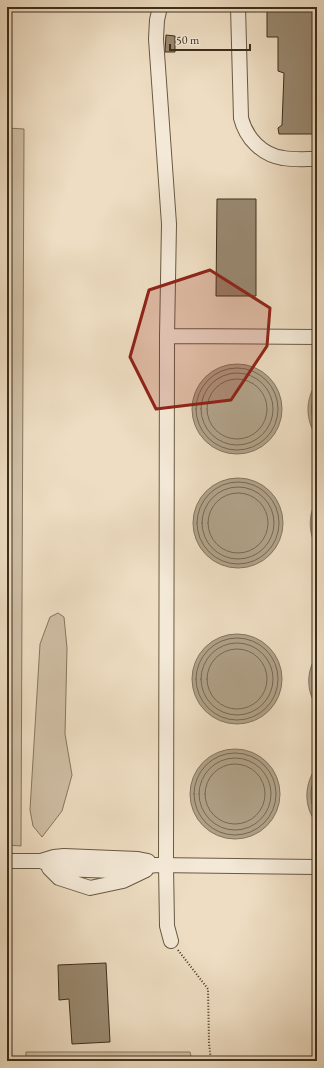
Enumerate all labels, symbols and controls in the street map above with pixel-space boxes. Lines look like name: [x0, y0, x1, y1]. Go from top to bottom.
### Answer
scale bar: [170, 26, 250, 52]
text: 50 m: [176, 32, 200, 48]

